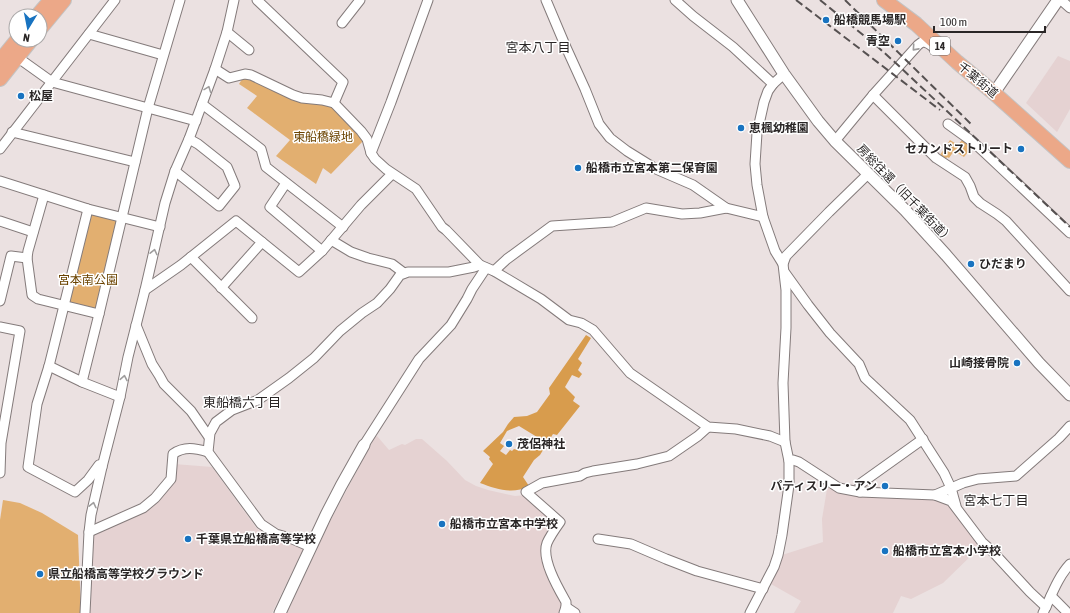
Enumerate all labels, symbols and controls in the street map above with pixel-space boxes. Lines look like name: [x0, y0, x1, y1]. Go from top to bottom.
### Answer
north arrow: [8, 8, 48, 48]
scale bar: [934, 8, 1045, 34]
place label: 船橋競馬場駅: [834, 13, 906, 27]
marker: 船橋競馬場駅: [821, 15, 831, 25]
text: 100 m: [940, 15, 967, 29]
text: N: [22, 31, 31, 44]
place label: 青空: [866, 34, 890, 48]
marker: 青空: [893, 36, 903, 46]
road number: 14: [930, 37, 950, 55]
district label: 宮本八丁目: [505, 40, 571, 55]
one-way arrow: [912, 43, 920, 51]
street label: 千葉街道: [955, 59, 1001, 101]
one-way arrow: [204, 86, 212, 93]
place label: 松屋: [29, 89, 53, 103]
marker: 松屋: [16, 91, 26, 101]
place label: 恵楓幼稚園: [749, 121, 809, 135]
marker: 恵楓幼稚園: [736, 123, 746, 133]
park label: 東船橋緑地: [293, 130, 353, 144]
street label: 房総往還（旧千葉街道）: [854, 142, 956, 246]
place label: セカンドストリート: [905, 142, 1013, 156]
marker: セカンドストリート: [1016, 144, 1026, 154]
place label: 船橋市立宮本第二保育園: [586, 161, 718, 175]
marker: 船橋市立宮本第二保育園: [573, 163, 583, 173]
one-way arrow: [150, 249, 158, 255]
place label: ひだまり: [979, 257, 1027, 271]
marker: ひだまり: [966, 259, 976, 269]
park label: 宮本南公園: [58, 273, 118, 287]
place label: 山崎接骨院: [949, 356, 1009, 370]
marker: 山崎接骨院: [1012, 358, 1022, 368]
one-way arrow: [119, 375, 127, 381]
district label: 東船橋六丁目: [203, 395, 281, 410]
place label: 茂侶神社: [517, 437, 565, 451]
marker: 茂侶神社: [504, 439, 514, 449]
place label: パティスリー・アン: [770, 479, 877, 493]
marker: パティスリー・アン: [880, 481, 890, 491]
district label: 宮本七丁目: [963, 493, 1029, 508]
one-way arrow: [89, 501, 97, 508]
place label: 船橋市立宮本中学校: [450, 517, 558, 531]
marker: 船橋市立宮本中学校: [437, 519, 447, 529]
place label: 千葉県立船橋高等学校: [196, 532, 316, 546]
marker: 千葉県立船橋高等学校: [183, 534, 193, 544]
place label: 船橋市立宮本小学校: [893, 544, 1001, 558]
marker: 船橋市立宮本小学校: [880, 546, 890, 556]
place label: 県立船橋高等学校グラウンド: [48, 567, 204, 581]
marker: 県立船橋高等学校グラウンド: [35, 569, 45, 579]

